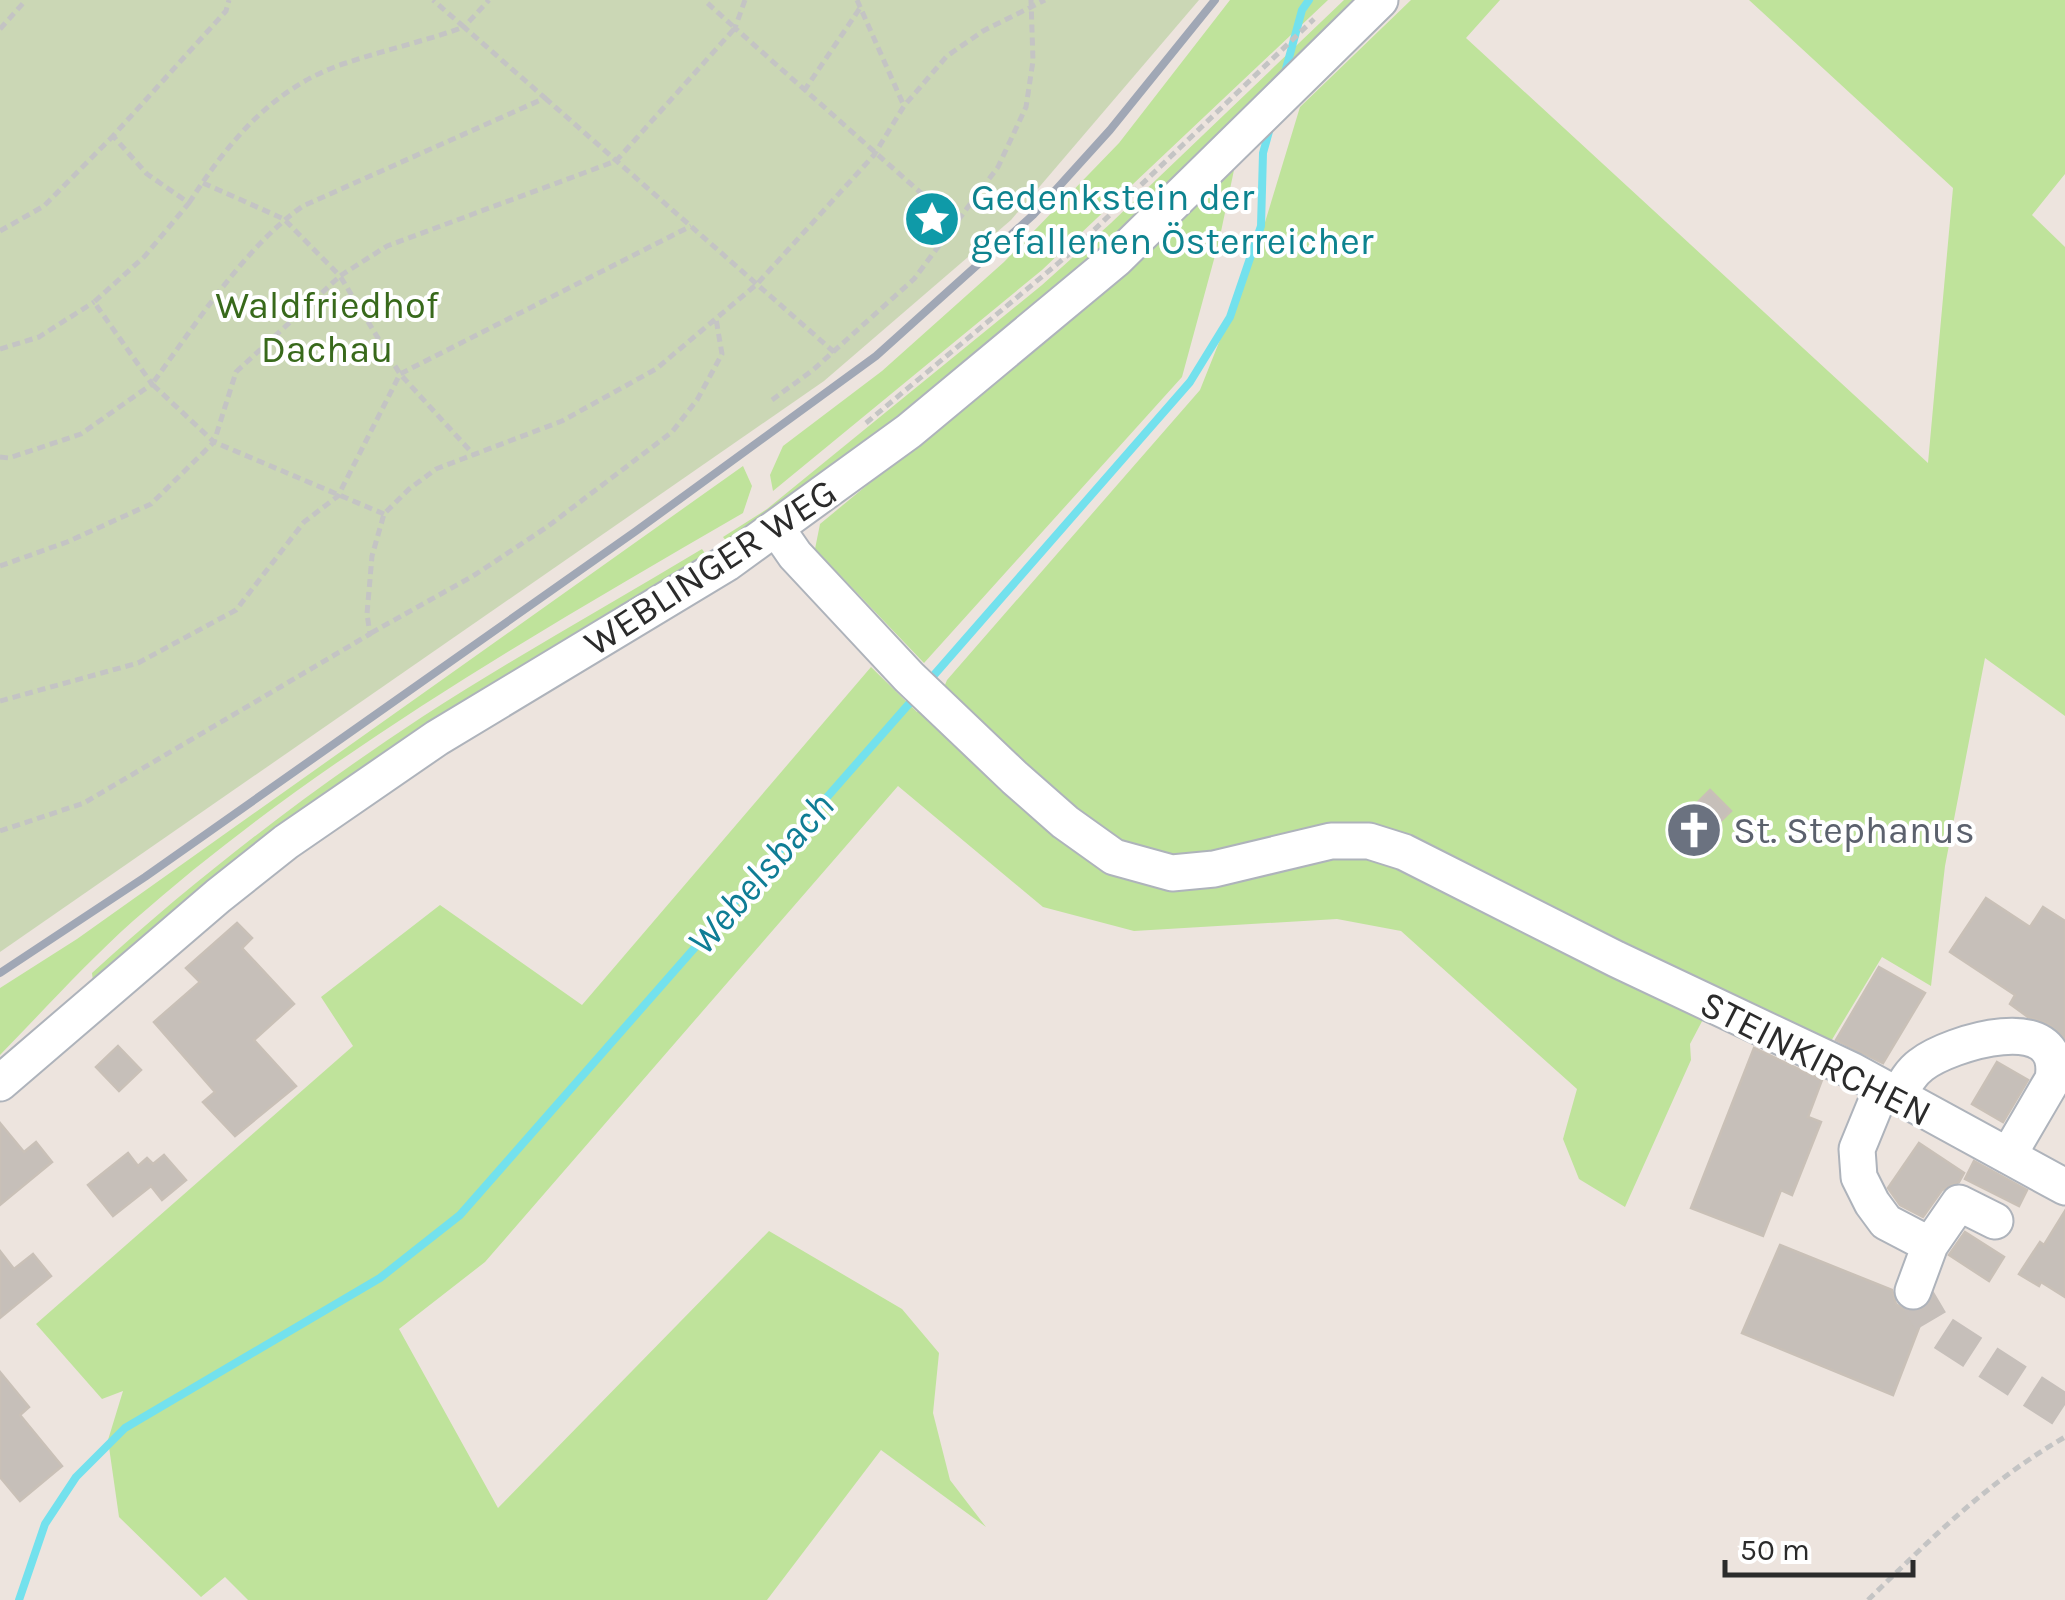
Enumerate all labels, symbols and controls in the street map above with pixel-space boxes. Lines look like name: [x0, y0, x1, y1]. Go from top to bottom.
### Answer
place label: Gedenkstein der gefallenen Österreicher: [971, 175, 1374, 264]
place icon: Gedenkstein der gefallenen Österreicher: [902, 189, 962, 249]
park label: Waldfriedhof Dachau: [215, 283, 440, 372]
street label: WEBLINGER WEG: [576, 469, 845, 666]
water label: Webelsbach: [677, 783, 844, 964]
church icon: St. Stephanus: [1664, 800, 1724, 860]
place label: St. Stephanus: [1733, 808, 1975, 853]
street label: STEINKIRCHEN: [1693, 981, 1939, 1136]
scale bar: [1725, 1515, 1912, 1577]
text: 50 m: [1740, 1532, 1810, 1568]

